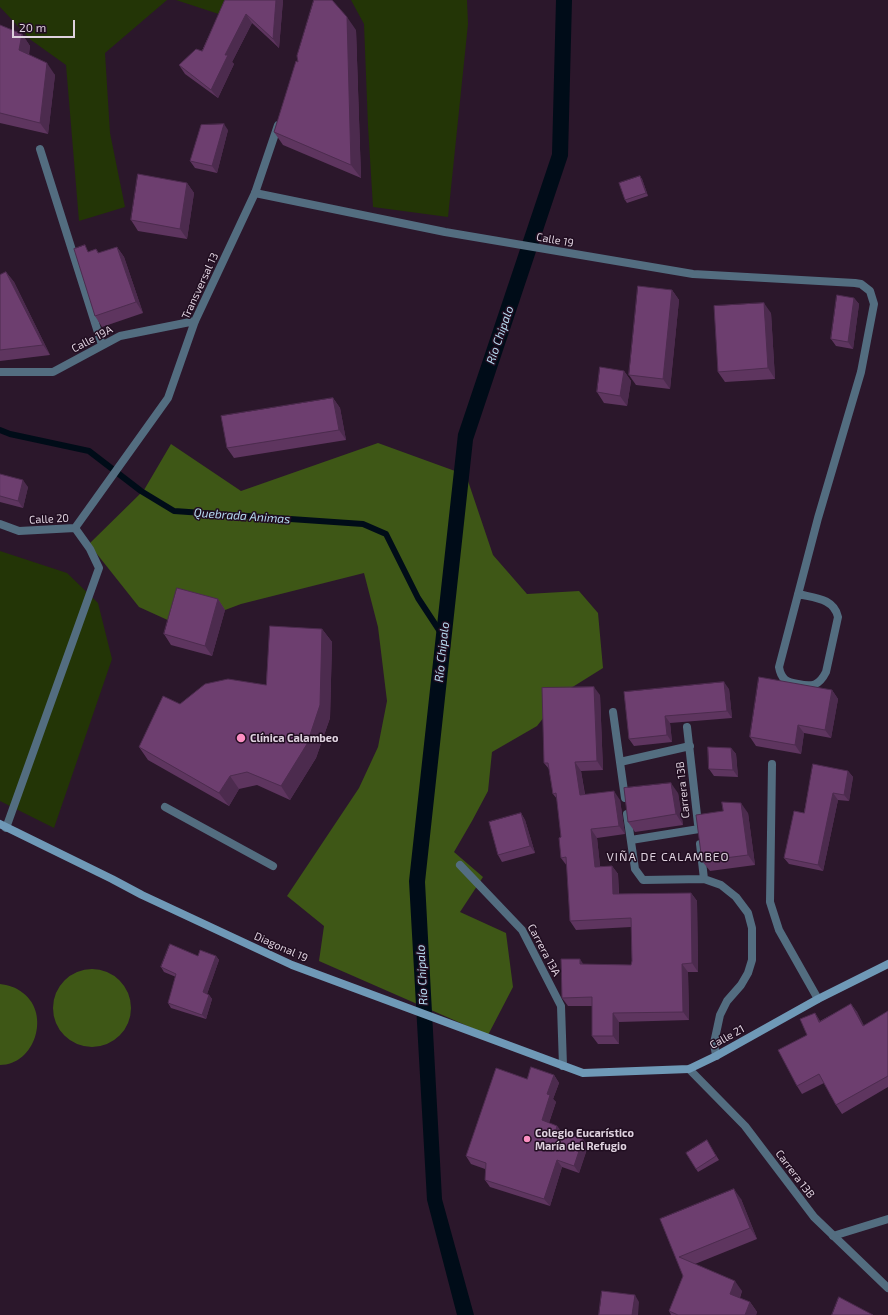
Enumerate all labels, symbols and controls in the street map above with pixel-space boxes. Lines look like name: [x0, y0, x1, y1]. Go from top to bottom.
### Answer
scale bar: [14, 12, 77, 38]
text: 20 m: [19, 20, 46, 34]
street label: Calle 19: [535, 230, 575, 250]
street label: Transversal 13: [179, 251, 221, 321]
water label: Río Chipalo: [483, 304, 517, 366]
street label: Calle 19A: [69, 323, 115, 355]
water label: Quebrada Animas: [193, 505, 291, 527]
street label: Calle 20: [29, 511, 69, 527]
water label: Río Chipalo: [432, 621, 452, 683]
place label: Clínica Calambeo: [250, 731, 339, 745]
marker: Clínica Calambeo: [235, 732, 247, 744]
street label: Carrera 13B: [673, 761, 693, 819]
district label: VIÑA DE CALAMBEO: [607, 850, 729, 864]
street label: Carrera 13A: [525, 922, 563, 978]
street label: Diagonal 19: [252, 929, 310, 965]
water label: Río Chipalo: [413, 944, 431, 1006]
street label: Calle 21: [707, 1022, 747, 1052]
place label: Colegio Eucarístico María del Refugio: [535, 1126, 634, 1152]
marker: Colegio Eucarístico María del Refugio: [522, 1134, 532, 1144]
street label: Carrera 13B: [773, 1147, 817, 1201]

